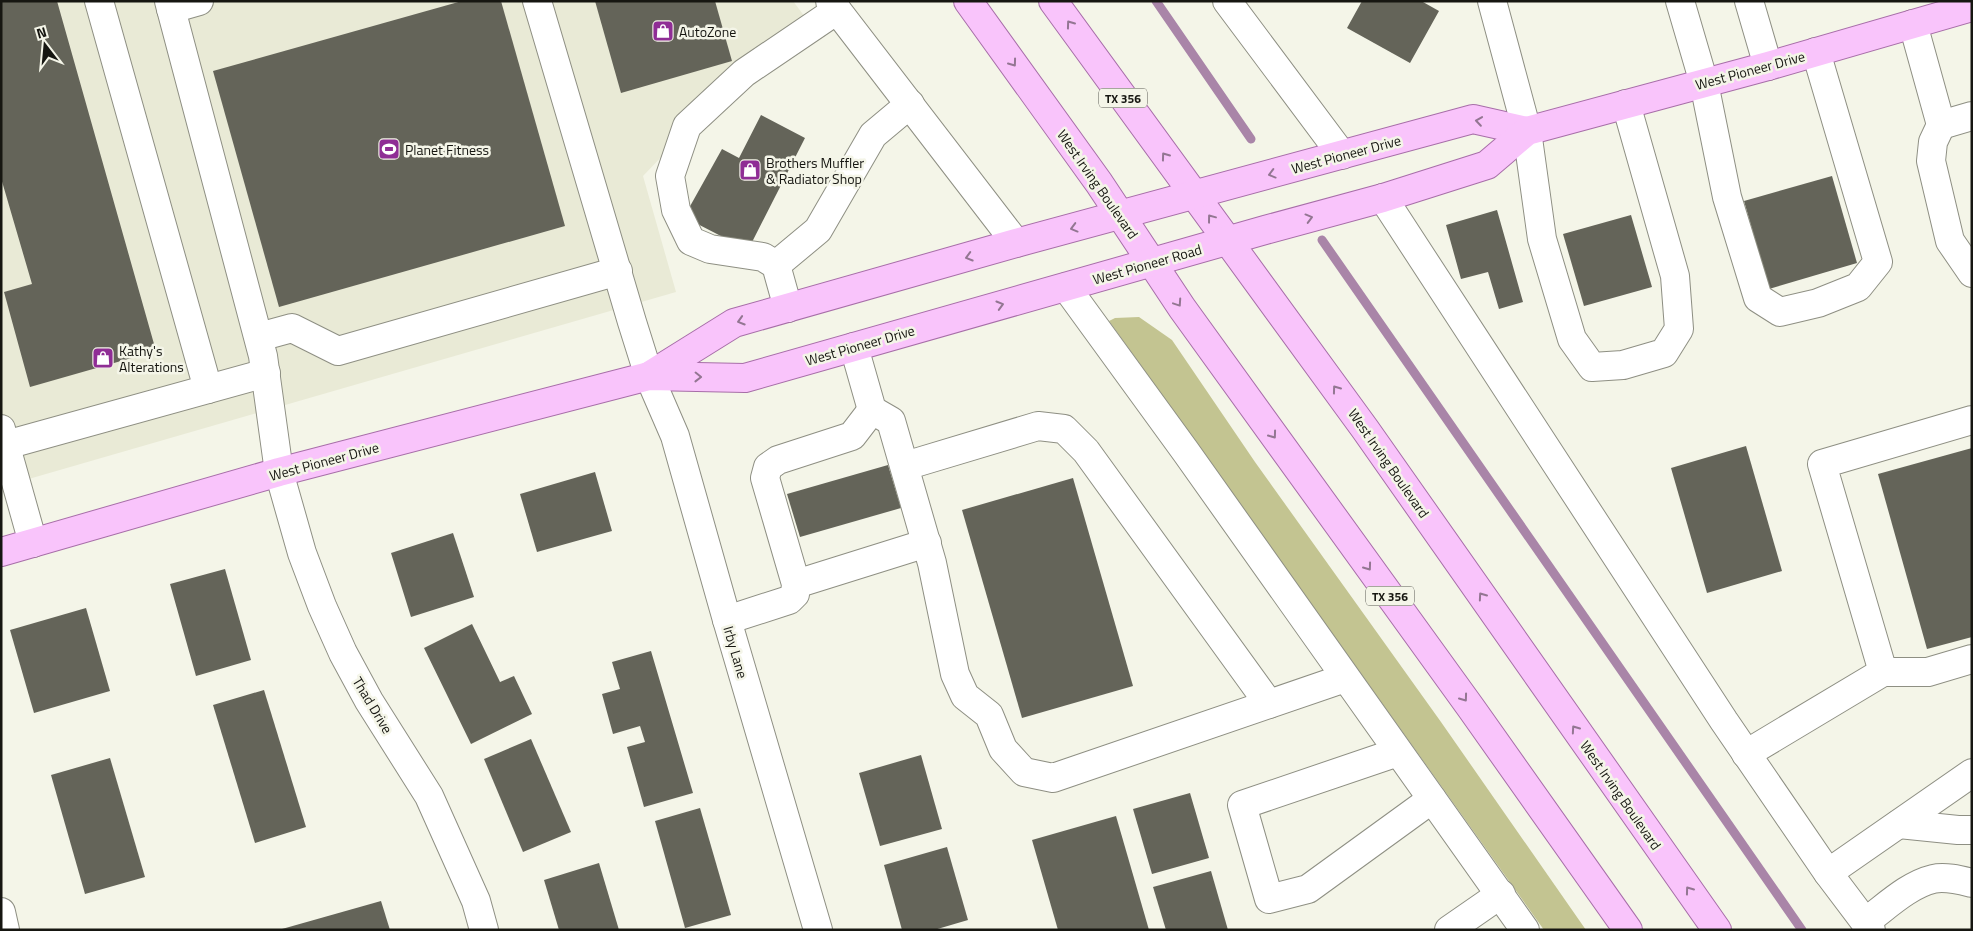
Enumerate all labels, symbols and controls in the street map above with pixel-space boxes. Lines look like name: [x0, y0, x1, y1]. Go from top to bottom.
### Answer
shop icon: AutoZone: [651, 19, 675, 43]
north arrow: [20, 20, 70, 70]
one-way arrow: [1067, 20, 1076, 30]
text: N: [34, 21, 49, 43]
place label: AutoZone: [679, 21, 736, 42]
street label: West Pioneer Drive: [1693, 45, 1807, 95]
one-way arrow: [1007, 57, 1016, 67]
road number: TX 356: [1099, 89, 1147, 108]
one-way arrow: [1475, 116, 1483, 127]
street label: West Irving Boulevard: [1052, 125, 1144, 243]
street label: West Pioneer Drive: [1289, 129, 1403, 179]
sports icon: Planet Fitness: [377, 137, 401, 161]
place label: Planet Fitness: [405, 139, 489, 160]
place label: Brothers Muffler & Radiator Shop: [766, 152, 864, 189]
one-way arrow: [1162, 152, 1171, 162]
shop icon: Brothers Muffler & Radiator Shop: [738, 158, 762, 182]
one-way arrow: [1267, 168, 1276, 179]
one-way arrow: [1304, 213, 1313, 223]
one-way arrow: [1209, 215, 1217, 224]
one-way arrow: [1069, 222, 1078, 233]
street label: West Pioneer Road: [1090, 238, 1204, 290]
one-way arrow: [966, 251, 974, 261]
one-way arrow: [1172, 298, 1182, 307]
one-way arrow: [996, 301, 1004, 311]
one-way arrow: [738, 315, 746, 325]
street label: West Pioneer Drive: [803, 319, 917, 371]
place label: Kathy's Alterations: [119, 340, 184, 377]
shop icon: Kathy's Alterations: [91, 346, 115, 370]
one-way arrow: [694, 372, 702, 382]
one-way arrow: [1334, 386, 1342, 395]
street label: West Irving Boulevard: [1343, 404, 1435, 522]
one-way arrow: [1267, 429, 1276, 439]
street label: West Pioneer Drive: [267, 436, 381, 486]
one-way arrow: [1362, 561, 1371, 571]
road number: TX 356: [1366, 586, 1414, 606]
one-way arrow: [1479, 592, 1488, 602]
street label: Irby Lane: [719, 623, 753, 681]
street label: Thad Drive: [348, 673, 398, 737]
one-way arrow: [1457, 693, 1467, 702]
one-way arrow: [1572, 725, 1581, 735]
street label: West Irving Boulevard: [1575, 736, 1667, 854]
one-way arrow: [1686, 886, 1695, 896]

